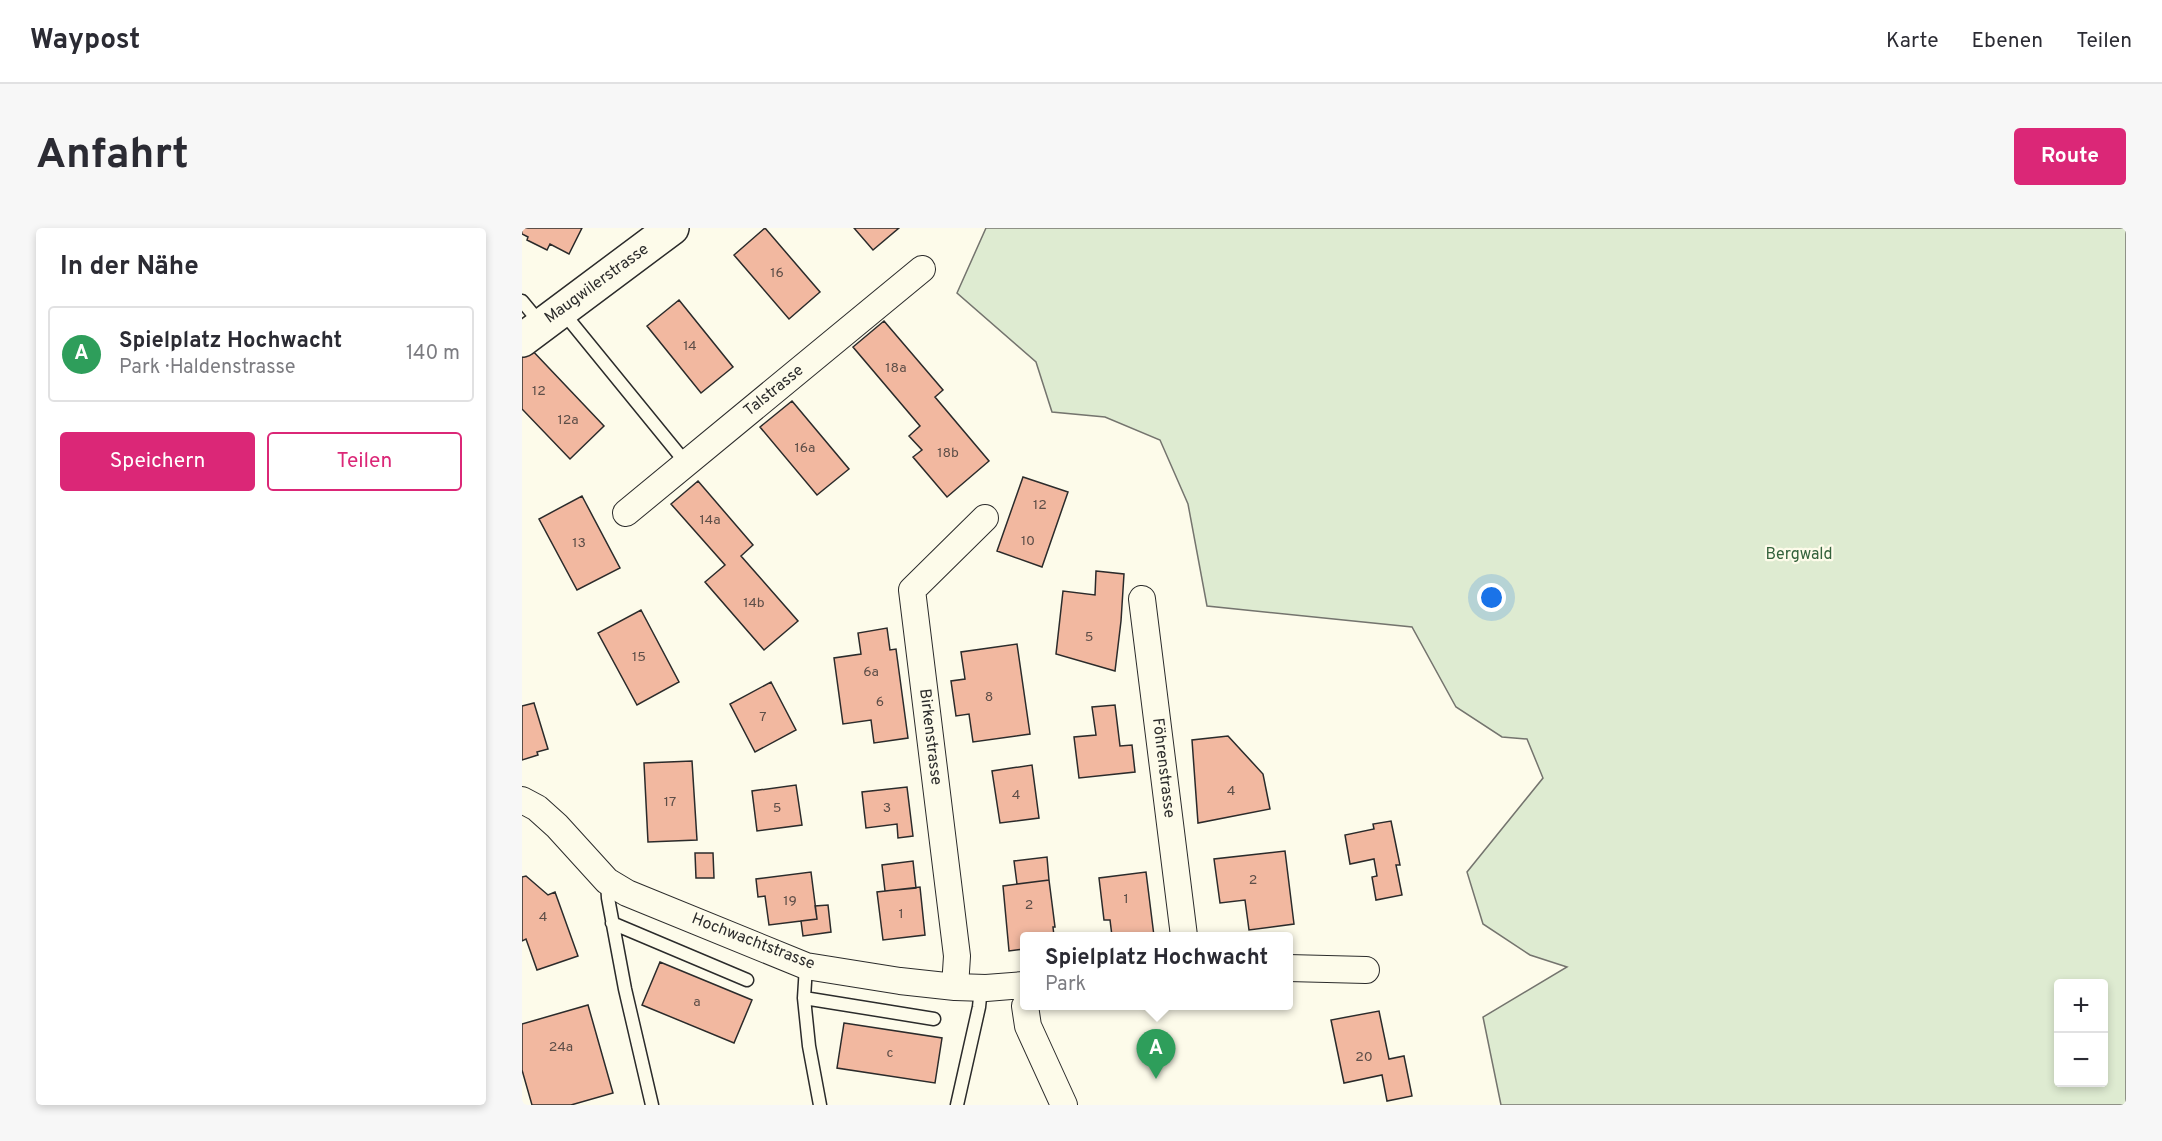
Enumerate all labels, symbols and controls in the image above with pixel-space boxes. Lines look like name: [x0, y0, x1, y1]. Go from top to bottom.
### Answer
text: Waypost: [30, 23, 140, 59]
text: Karte: [1886, 28, 1938, 55]
text: Ebenen: [1971, 28, 2043, 55]
text: Teilen: [2076, 28, 2132, 55]
button: Route: [2014, 128, 2126, 185]
text: Anfahrt: [36, 130, 189, 183]
street label: Maugwilerstrasse: [541, 240, 653, 328]
text: In der Nähe: [60, 251, 199, 284]
house number: 16: [770, 265, 784, 282]
text: Spielplatz Hochwacht: [119, 328, 342, 355]
house number: 14: [683, 338, 697, 355]
text: A: [74, 341, 89, 367]
text: 140 m: [406, 341, 460, 367]
text: Park · Haldenstrasse: [119, 355, 295, 381]
house number: 18a: [885, 360, 907, 377]
street label: Talstrasse: [740, 361, 808, 421]
house number: 12: [532, 383, 546, 400]
house number: 12a: [557, 412, 579, 429]
button: Speichern: [60, 432, 255, 491]
button: Teilen: [267, 432, 462, 491]
house number: 16a: [795, 440, 815, 457]
house number: 18b: [937, 445, 959, 462]
house number: 12: [1033, 497, 1047, 514]
house number: 14a: [700, 512, 721, 529]
house number: 10: [1021, 533, 1035, 550]
house number: 13: [572, 535, 586, 552]
park label: Bergwald: [1765, 545, 1833, 565]
your location: [1477, 583, 1506, 612]
house number: 14b: [743, 595, 765, 612]
house number: 5: [1085, 629, 1093, 646]
house number: 15: [632, 649, 646, 666]
house number: 6a: [863, 664, 879, 681]
street label: Birkenstrasse: [914, 688, 946, 786]
house number: 8: [985, 689, 993, 706]
house number: 6: [876, 694, 884, 711]
house number: 7: [759, 709, 767, 726]
street label: Föhrenstrasse: [1147, 717, 1179, 819]
house number: 4: [1227, 783, 1235, 800]
house number: 4: [1012, 787, 1020, 804]
house number: 17: [664, 794, 676, 811]
house number: 5: [773, 800, 781, 817]
house number: 3: [883, 800, 891, 817]
house number: 2: [1249, 872, 1257, 889]
house number: 1: [1123, 891, 1129, 908]
house number: 19: [783, 893, 797, 910]
house number: 2: [1025, 897, 1033, 914]
house number: 1: [898, 906, 904, 923]
house number: 4: [539, 909, 547, 926]
street label: Hochwachtstrasse: [689, 909, 817, 975]
popup: [1020, 932, 1293, 1010]
text: Spielplatz Hochwacht: [1045, 945, 1268, 972]
text: Park: [1045, 972, 1086, 998]
map controls: [2054, 979, 2108, 1087]
button: +: [2054, 979, 2108, 1033]
house number: a: [693, 994, 701, 1011]
pin: A: [1136, 1030, 1176, 1079]
button: −: [2054, 1033, 2108, 1087]
house number: 24a: [549, 1039, 573, 1056]
house number: c: [887, 1045, 894, 1062]
house number: 20: [1355, 1049, 1373, 1066]

